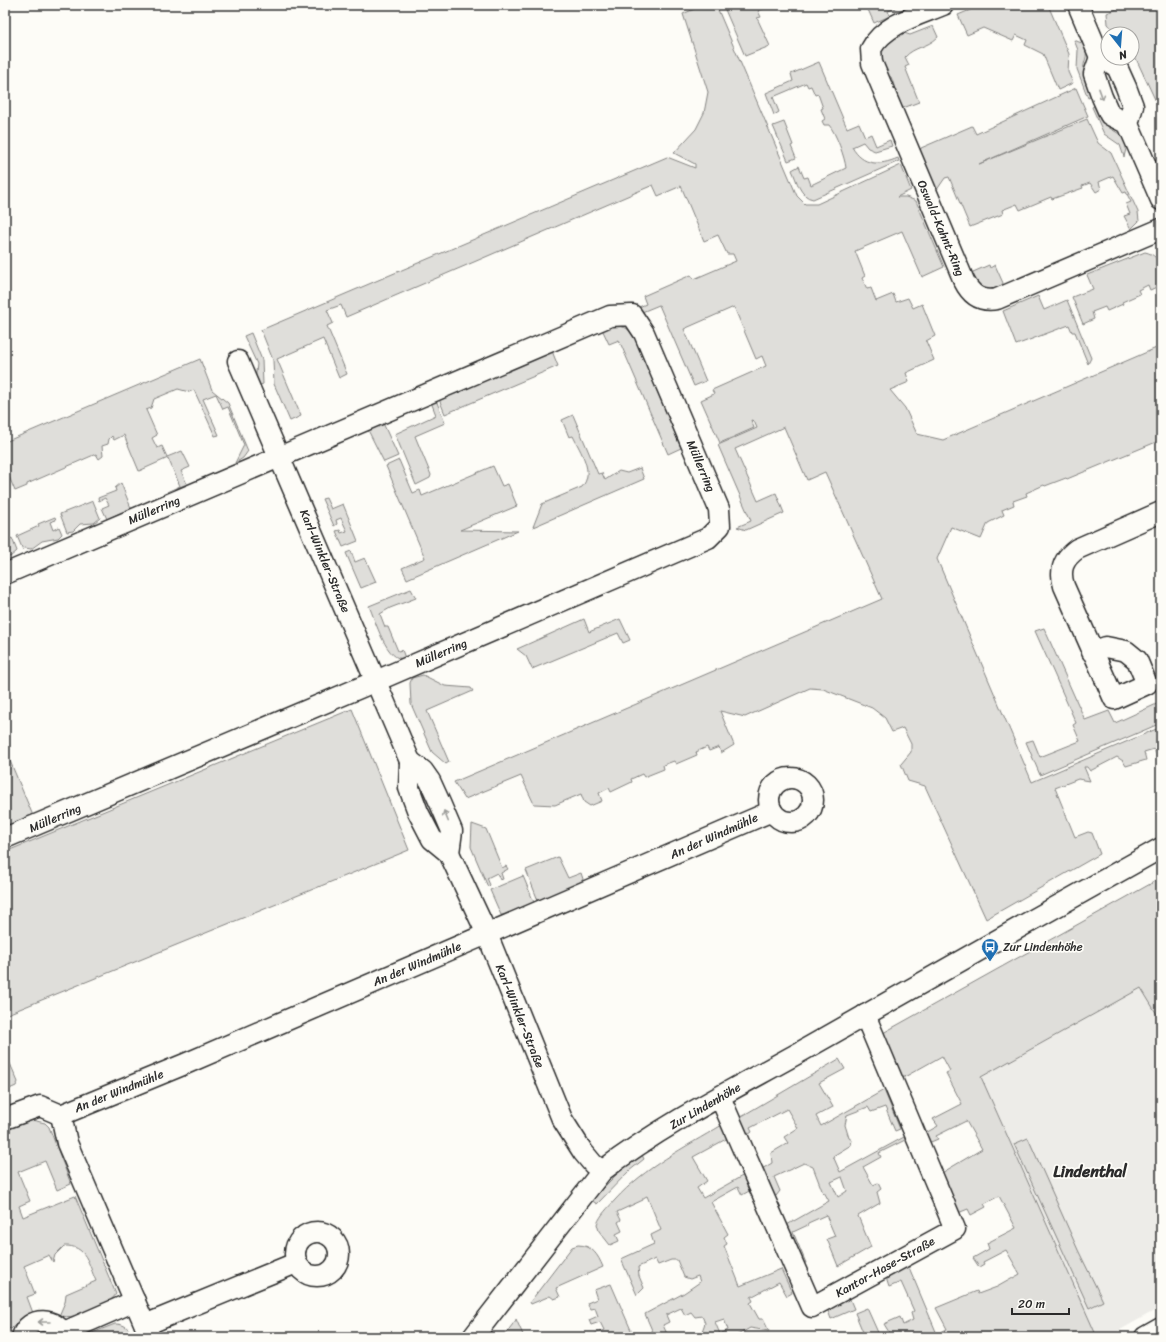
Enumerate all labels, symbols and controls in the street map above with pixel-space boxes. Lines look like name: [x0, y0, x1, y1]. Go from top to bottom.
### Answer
north arrow: [1100, 26, 1140, 66]
text: N: [1116, 45, 1130, 65]
one-way arrow: [1098, 88, 1105, 101]
street label: Oswald-Kahnt-Ring: [911, 176, 971, 280]
street label: Müllerring: [680, 436, 722, 496]
street label: Müllerring: [124, 489, 184, 531]
street label: Karl-Winkler-Straße: [293, 506, 357, 616]
street label: Müllerring: [411, 632, 471, 674]
street label: Müllerring: [25, 797, 85, 839]
street label: An der Windmühle: [665, 807, 762, 866]
one-way arrow: [441, 810, 449, 822]
street label: An der Windmühle: [368, 935, 465, 993]
place label: Zur Lindenhöhe: [1003, 936, 1083, 958]
bus stop icon: Zur Lindenhöhe: [980, 937, 1000, 962]
street label: Karl-Winkler-Straße: [489, 961, 551, 1071]
street label: An der Windmühle: [70, 1063, 167, 1119]
street label: Zur Lindenhöhe: [665, 1077, 745, 1135]
district label: Lindenthal: [1053, 1157, 1128, 1186]
street label: Kantor-Hase-Straße: [831, 1230, 939, 1304]
scale bar: [1012, 1290, 1069, 1316]
text: 20 m: [1018, 1293, 1045, 1315]
one-way arrow: [37, 1318, 50, 1326]

